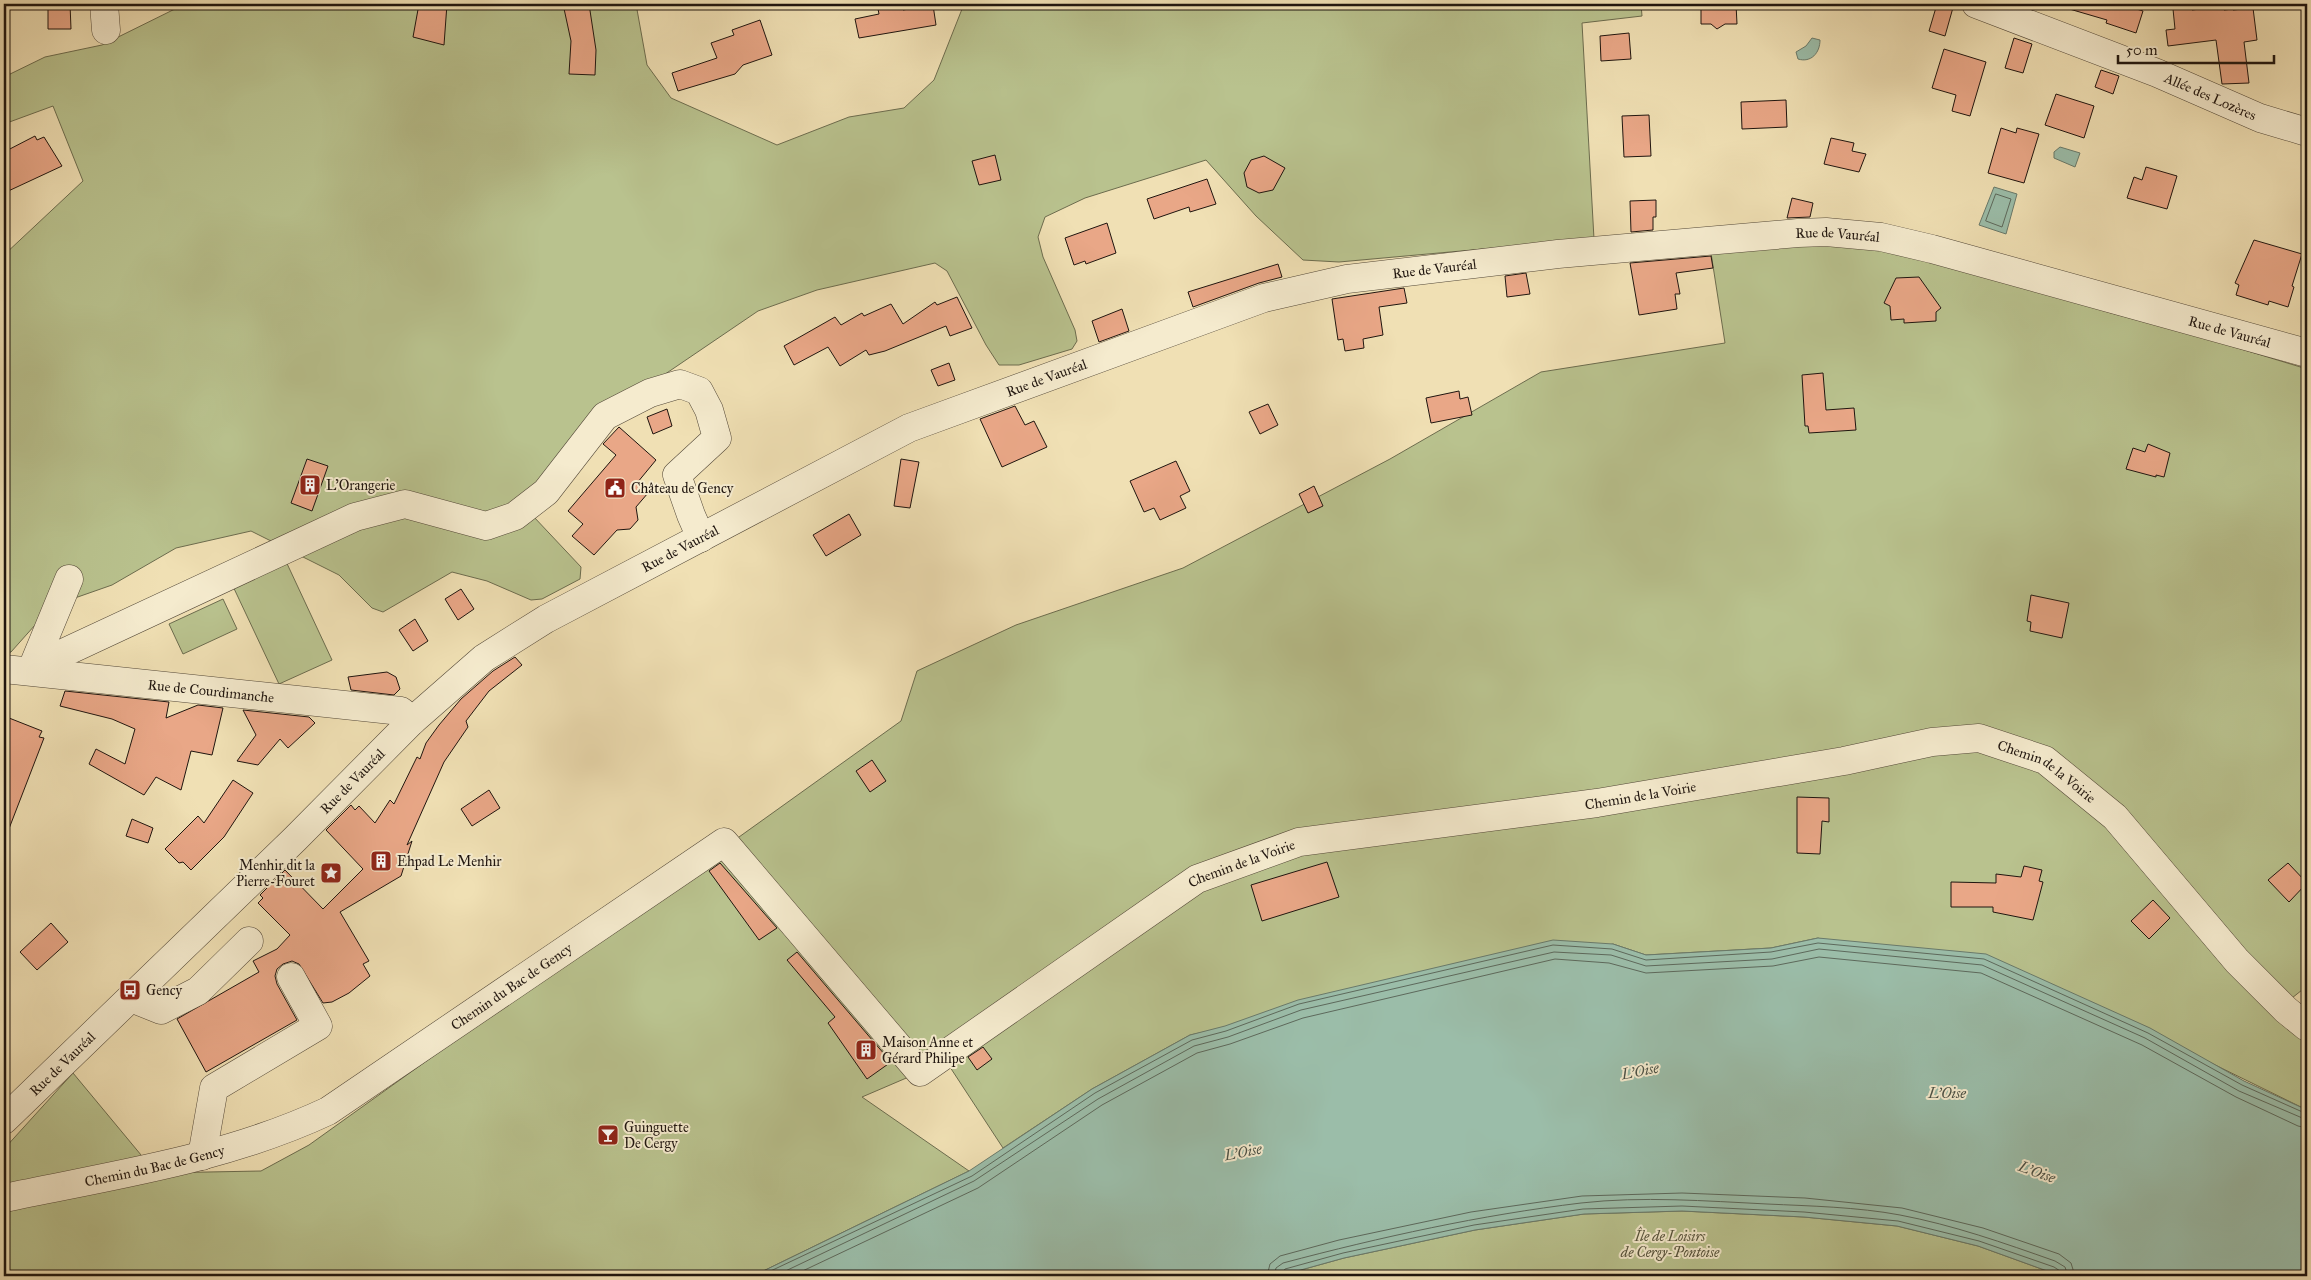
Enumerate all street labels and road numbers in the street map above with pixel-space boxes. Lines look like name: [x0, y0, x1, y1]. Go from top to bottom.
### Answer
street label: Allée des Lozères: [2161, 69, 2259, 124]
street label: Rue de Vauréal: [1795, 224, 1881, 246]
street label: Rue de Vauréal: [1391, 256, 1478, 283]
street label: Rue de Vauréal: [2187, 313, 2273, 352]
street label: Rue de Vauréal: [1004, 356, 1089, 401]
street label: Rue de Vauréal: [639, 522, 722, 576]
street label: Rue de Courdimanche: [147, 676, 275, 707]
street label: Chemin de la Voirie: [1995, 737, 2099, 807]
street label: Rue de Vauréal: [317, 745, 389, 818]
street label: Chemin de la Voirie: [1584, 778, 1698, 814]
street label: Chemin de la Voirie: [1185, 836, 1297, 892]
street label: Chemin du Bac de Gency: [448, 939, 576, 1034]
street label: Rue de Vauréal: [26, 1028, 99, 1100]
street label: Chemin du Bac de Gency: [83, 1142, 227, 1191]

